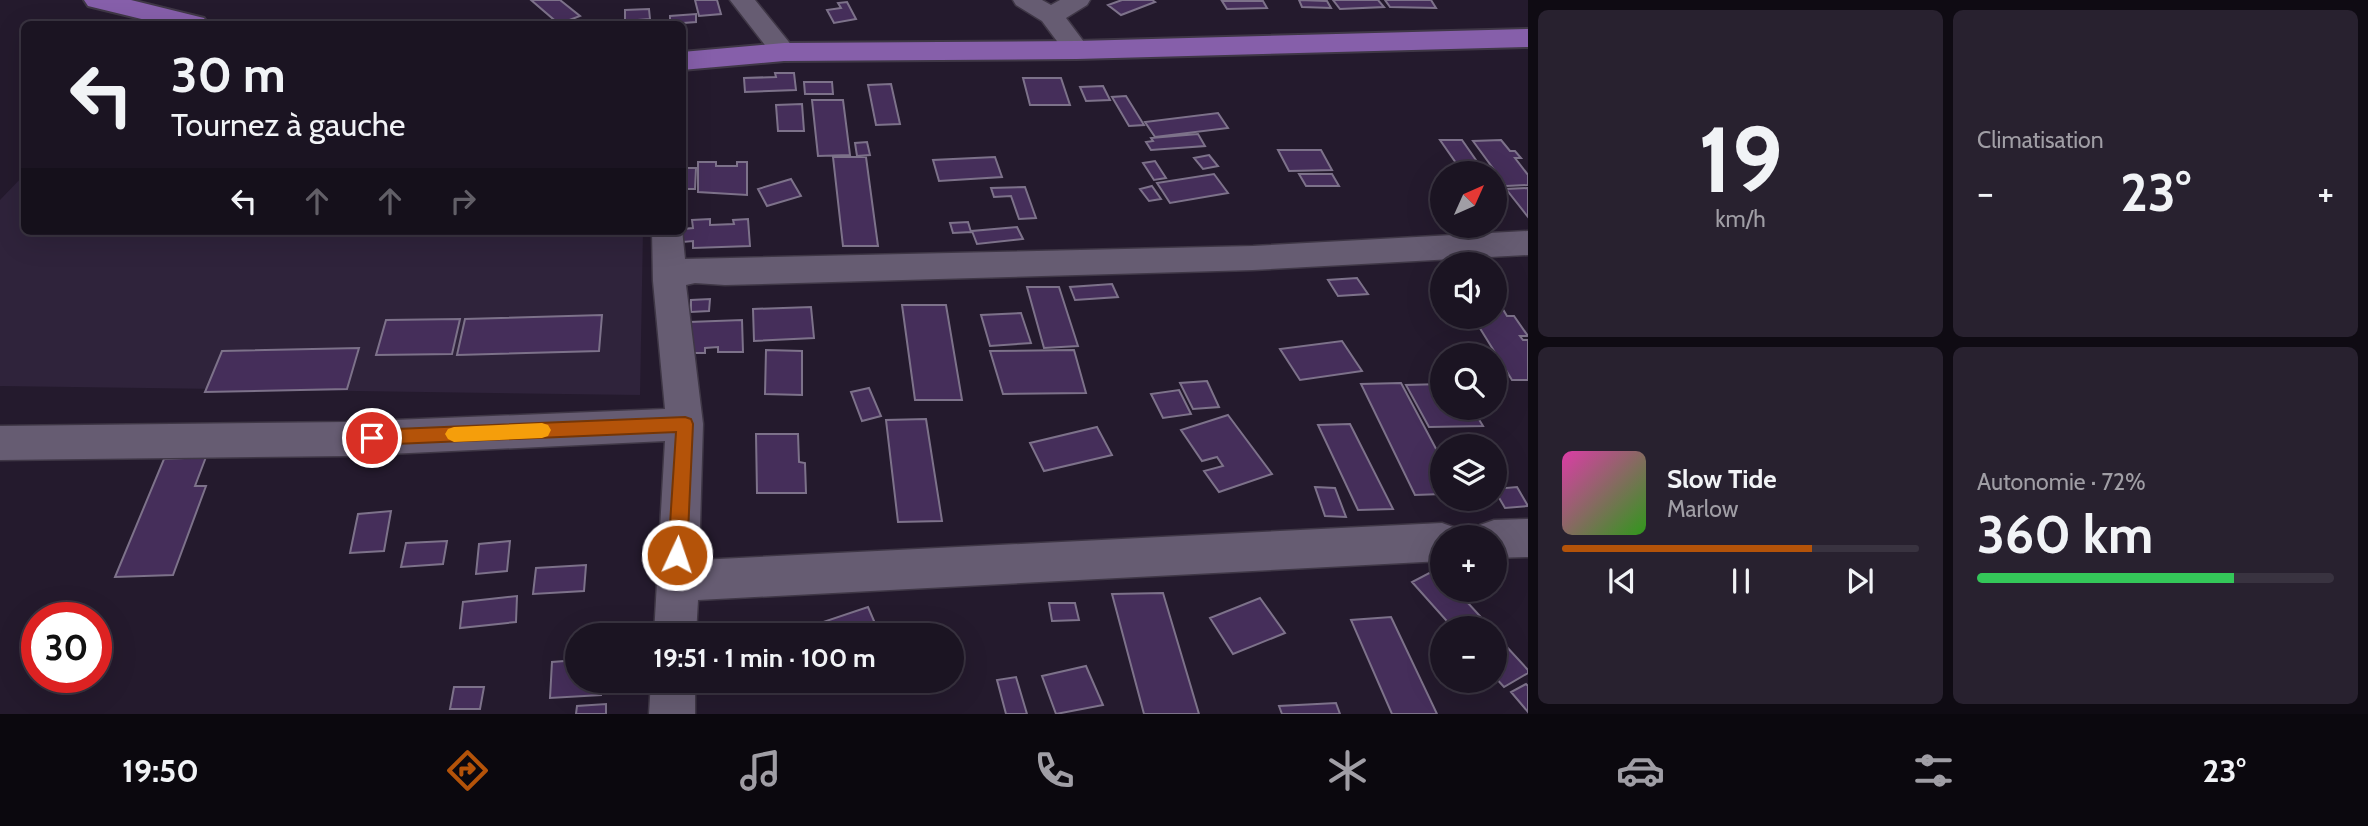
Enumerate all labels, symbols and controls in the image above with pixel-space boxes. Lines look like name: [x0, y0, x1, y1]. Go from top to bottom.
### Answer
text: 30 m: [171, 45, 286, 104]
icon: left: [56, 49, 147, 140]
text: 19: [1698, 104, 1783, 215]
text: Tournez à gauche: [171, 105, 405, 144]
text: Climatisation: [1977, 126, 2104, 154]
north arrow: [1430, 161, 1507, 238]
map controls: [1430, 161, 1507, 693]
text: 23°: [2120, 161, 2191, 224]
text: −: [1977, 169, 1994, 216]
text: +: [2317, 169, 2334, 216]
icon: left: [225, 182, 263, 220]
icon: ahead: [298, 182, 336, 220]
icon: ahead: [371, 182, 409, 220]
icon: right: [444, 182, 482, 220]
text: km/h: [1715, 205, 1766, 233]
button: sound: [1430, 252, 1507, 329]
button: search: [1430, 343, 1507, 420]
pin: [342, 408, 402, 468]
icon: arrive: [353, 419, 391, 457]
button: layers: [1430, 434, 1507, 511]
text: Slow Tide: [1667, 463, 1777, 495]
text: Autonomie · 72%: [1977, 468, 2146, 496]
text: Marlow: [1667, 495, 1738, 523]
text: 360 km: [1977, 503, 2153, 566]
position arrow: [640, 518, 714, 592]
button: +: [1430, 525, 1507, 602]
icon: previous: [1603, 562, 1641, 600]
icon: pause: [1722, 562, 1760, 600]
icon: next: [1841, 562, 1879, 600]
speed limit sign: 30: [21, 602, 112, 693]
button: −: [1430, 616, 1507, 693]
text: 19:51 · 1 min · 100 m: [653, 642, 876, 674]
icon: directions: [443, 746, 492, 795]
icon: music: [736, 746, 785, 795]
icon: phone: [1030, 746, 1079, 795]
icon: climate: [1323, 746, 1372, 795]
icon: car: [1616, 746, 1665, 795]
icon: filters: [1909, 746, 1958, 795]
text: 19:50: [122, 751, 199, 790]
text: 23°: [2202, 751, 2246, 790]

